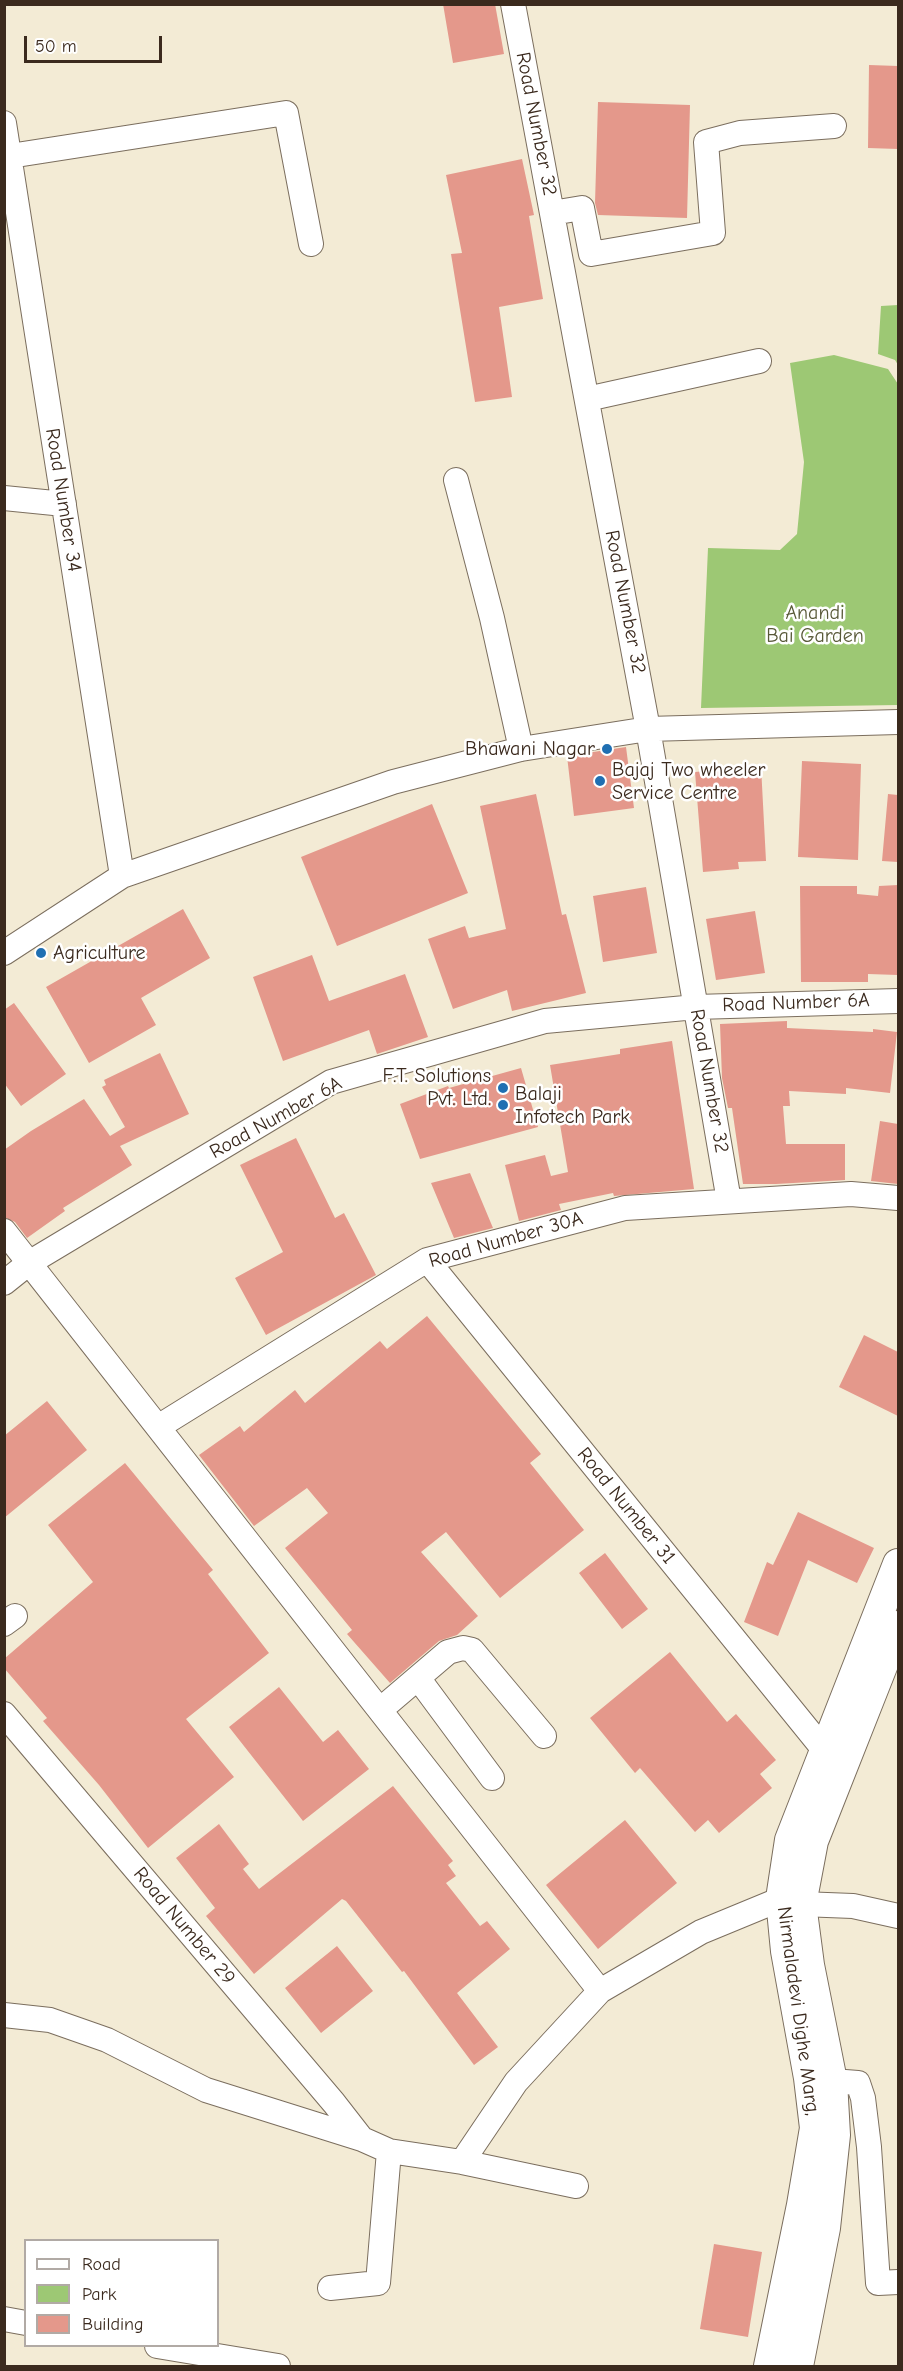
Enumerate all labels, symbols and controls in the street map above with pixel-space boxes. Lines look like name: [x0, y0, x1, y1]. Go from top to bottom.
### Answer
scale bar: [27, 24, 165, 62]
text: 50 m: [35, 36, 77, 57]
street label: Road Number 32: [510, 50, 562, 198]
street label: Road Number 34: [40, 427, 86, 573]
street label: Road Number 32: [599, 528, 651, 676]
park label: Anandi Bai Garden: [766, 601, 864, 648]
place label: Bhawani Nagar: [465, 737, 595, 761]
marker: Bhawani Nagar: [600, 742, 614, 756]
place label: Bajaj Two wheeler Service Centre: [612, 758, 766, 805]
marker: Bajaj Two wheeler Service Centre: [593, 774, 607, 788]
place label: Agriculture: [53, 941, 145, 965]
marker: Agriculture: [34, 946, 48, 960]
street label: Road Number 6A: [722, 988, 870, 1018]
street label: Road Number 32: [685, 1007, 733, 1155]
place label: F.T. Solutions Pvt. Ltd.: [383, 1064, 491, 1111]
street label: Road Number 6A: [206, 1072, 346, 1164]
marker: F.T. Solutions Pvt. Ltd.: [496, 1081, 510, 1095]
place label: Balaji Infotech Park: [515, 1082, 630, 1129]
marker: Balaji Infotech Park: [496, 1098, 510, 1112]
street label: Road Number 30A: [426, 1207, 586, 1273]
street label: Road Number 31: [572, 1443, 680, 1569]
street label: Road Number 29: [128, 1862, 240, 1990]
street label: Nirmaladevi Dighe Marg,: [771, 1905, 825, 2117]
legend: [24, 2239, 219, 2347]
text: Road: [82, 2254, 121, 2275]
text: Park: [82, 2284, 116, 2305]
text: Building: [82, 2314, 144, 2335]

